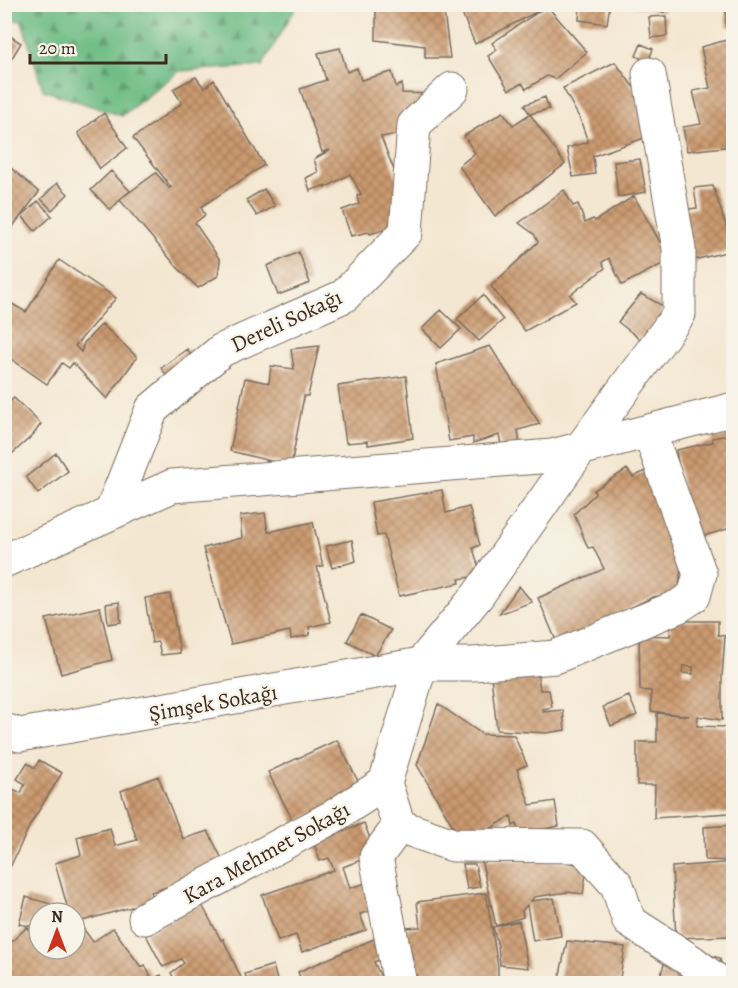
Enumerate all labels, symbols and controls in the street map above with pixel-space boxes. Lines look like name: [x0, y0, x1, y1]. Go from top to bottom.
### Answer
scale bar: [30, 27, 166, 65]
text: 20 m: [39, 36, 76, 60]
street label: Dereli Sokağı: [226, 282, 347, 360]
street label: Şimşek Sokağı: [147, 677, 280, 729]
street label: Kara Mehmet Sokağı: [178, 795, 355, 911]
north arrow: [27, 901, 87, 961]
text: N: [51, 906, 63, 928]

